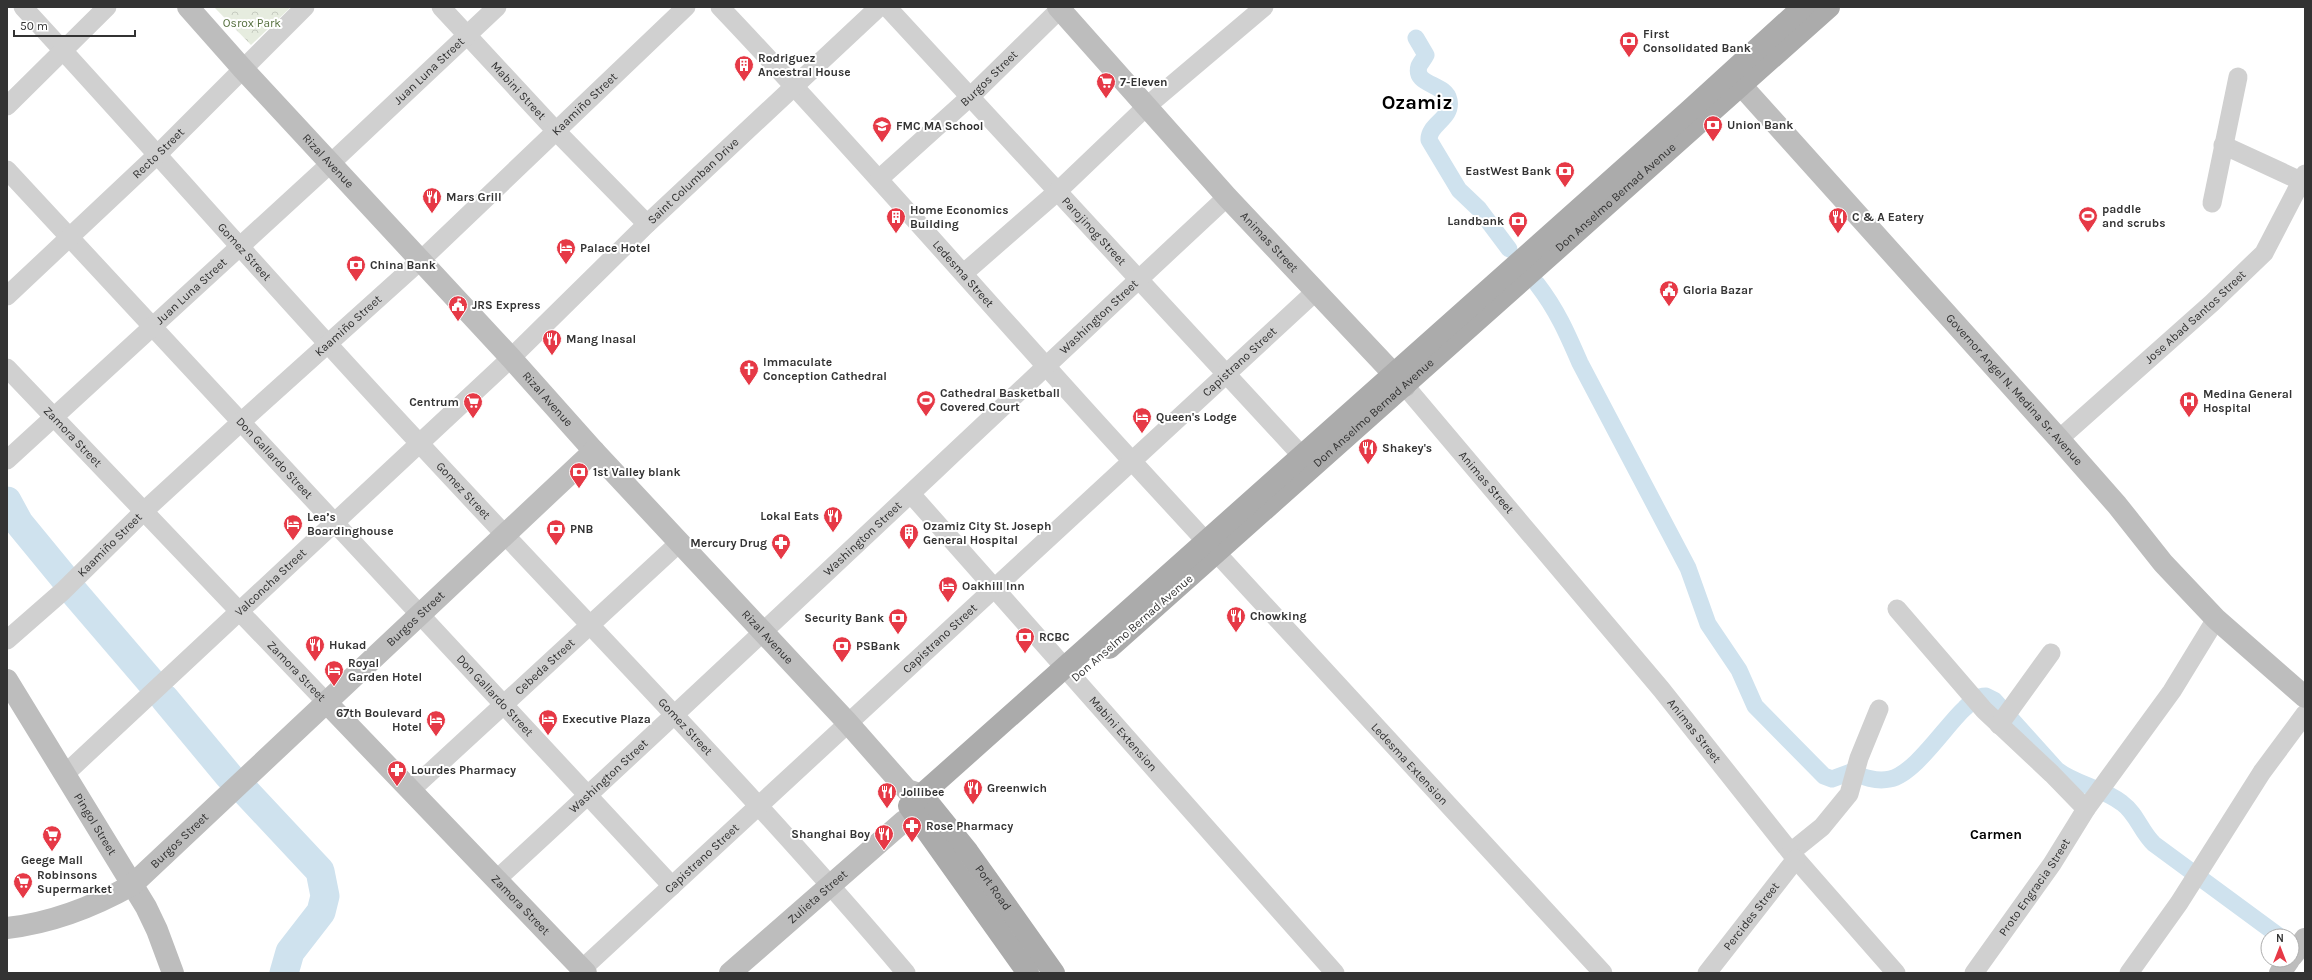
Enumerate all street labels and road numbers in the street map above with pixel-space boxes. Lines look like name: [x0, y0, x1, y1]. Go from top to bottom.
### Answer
street label: Juan Luna Street: [391, 34, 467, 107]
street label: Burgos Street: [957, 47, 1021, 109]
street label: Mabini Street: [488, 59, 549, 123]
street label: Kaamiño Street: [549, 69, 620, 138]
street label: Recto Street: [129, 125, 187, 181]
street label: Rizal Avenue: [299, 131, 357, 191]
street label: Saint Columban Drive: [645, 135, 742, 227]
street label: Don Anselmo Bernad Avenue: [1552, 140, 1679, 254]
street label: Parojinog Street: [1059, 194, 1129, 268]
street label: Animas Street: [1238, 209, 1301, 275]
street label: Gomez Street: [215, 220, 274, 284]
street label: Ledesma Street: [930, 237, 997, 311]
street label: Juan Luna Street: [153, 255, 230, 327]
street label: Jose Abad Santos Street: [2142, 267, 2249, 366]
street label: Washington Street: [1057, 276, 1141, 357]
street label: Kaamiño Street: [312, 292, 385, 359]
street label: Governor Angel N. Medina Sr. Avenue: [1943, 311, 2086, 468]
street label: Capistrano Street: [1199, 324, 1280, 399]
street label: Don Anselmo Bernad Avenue: [1310, 355, 1437, 470]
street label: Rizal Avenue: [519, 369, 576, 429]
street label: Zamora Street: [41, 404, 105, 470]
street label: Don Gallardo Street: [233, 414, 316, 502]
street label: Animas Street: [1456, 448, 1517, 517]
street label: Gomez Street: [433, 459, 494, 522]
street label: Washington Street: [821, 498, 905, 579]
street label: Kaamiño Street: [75, 510, 145, 580]
street label: Valconcha Street: [232, 545, 309, 619]
street label: Don Anselmo Bernad Avenue: [1068, 571, 1196, 685]
street label: Burgos Street: [384, 588, 448, 649]
street label: Capistrano Street: [900, 601, 980, 676]
street label: Rizal Avenue: [739, 607, 796, 667]
street label: Cebeda Street: [512, 635, 578, 698]
street label: Zamora Street: [264, 638, 329, 705]
street label: Don Gallardo Street: [454, 652, 537, 739]
street label: Mabini Extension: [1086, 693, 1160, 774]
street label: Gomez Street: [655, 695, 716, 758]
street label: Animas Street: [1665, 696, 1724, 766]
street label: Ledesma Extension: [1368, 720, 1451, 808]
street label: Washington Street: [566, 736, 651, 816]
street label: Pingol Street: [71, 791, 120, 858]
street label: Burgos Street: [147, 810, 212, 871]
street label: Capistrano Street: [662, 820, 742, 896]
street label: Proto Engracia Street: [1996, 835, 2073, 939]
street label: Port Road: [972, 862, 1014, 913]
street label: Zulieta Street: [785, 867, 850, 926]
street label: Zamora Street: [488, 872, 553, 938]
street label: Percides Street: [1720, 879, 1782, 953]

